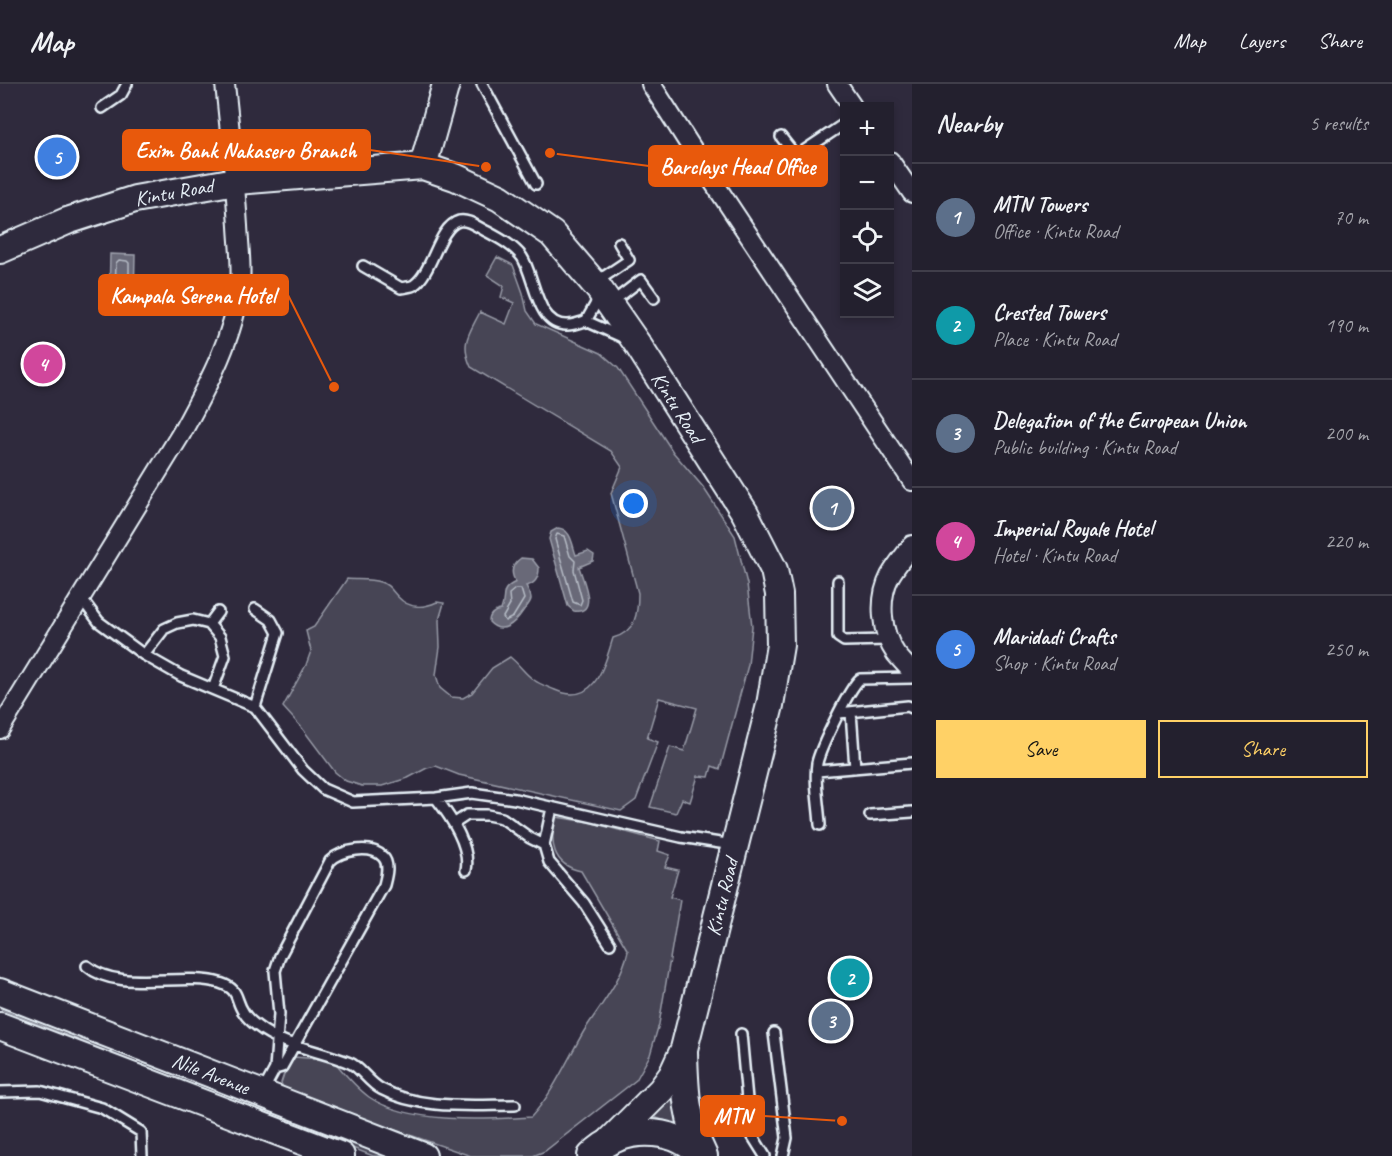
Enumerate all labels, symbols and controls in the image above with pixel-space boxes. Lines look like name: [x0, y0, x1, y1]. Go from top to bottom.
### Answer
text: Map: [30, 24, 73, 59]
text: Map: [1173, 28, 1206, 54]
text: Layers: [1239, 28, 1285, 54]
text: Share: [1318, 28, 1362, 54]
map controls: [840, 102, 894, 318]
button: +: [840, 102, 894, 156]
text: Nearby: [936, 107, 1001, 140]
text: 5 results: [1309, 111, 1368, 136]
callout: Exim Bank Nakasero Branch: [123, 130, 370, 170]
pin: 5: [38, 134, 76, 180]
text: Exim Bank Nakasero Branch: [136, 137, 357, 165]
callout: Barclays Head Office: [649, 146, 827, 186]
text: Barclays Head Office: [660, 153, 817, 181]
button: −: [840, 156, 894, 210]
street label: Kintu Road: [133, 172, 218, 212]
text: MTN Towers: [993, 191, 1087, 219]
text: 1: [951, 205, 960, 230]
text: 70 m: [1334, 205, 1368, 230]
button: locate: [840, 210, 894, 264]
text: Office · Kintu Road: [993, 219, 1118, 244]
button: layers: [840, 264, 894, 318]
callout: Kampala Serena Hotel: [99, 275, 288, 315]
text: Kampala Serena Hotel: [110, 282, 280, 310]
text: Crested Towers: [993, 299, 1106, 327]
text: 2: [951, 313, 960, 338]
text: 190 m: [1325, 313, 1368, 338]
text: Place · Kintu Road: [993, 327, 1117, 352]
pin: 4: [24, 342, 63, 386]
street label: Kintu Road: [646, 367, 711, 450]
text: Delegation of the European Union: [993, 407, 1246, 435]
text: 3: [951, 421, 960, 446]
text: 200 m: [1325, 421, 1368, 446]
text: Public building · Kintu Road: [993, 435, 1177, 460]
pin: 1: [812, 486, 852, 530]
your location: [619, 489, 648, 518]
text: Imperial Royale Hotel: [993, 515, 1153, 543]
text: 4: [951, 529, 960, 554]
text: 220 m: [1325, 529, 1368, 554]
text: Hotel · Kintu Road: [993, 543, 1117, 568]
text: Maridadi Crafts: [993, 623, 1116, 651]
text: 5: [951, 637, 960, 662]
text: 250 m: [1325, 637, 1368, 662]
text: Shop · Kintu Road: [993, 651, 1116, 676]
button: Save: [936, 720, 1146, 778]
button: Share: [1158, 720, 1368, 778]
street label: Kintu Road: [700, 853, 745, 939]
pin: 2: [830, 956, 870, 1000]
pin: 3: [812, 998, 850, 1044]
street label: Nile Avenue: [168, 1047, 254, 1101]
callout: MTN: [701, 1096, 764, 1136]
text: MTN: [714, 1103, 756, 1131]

